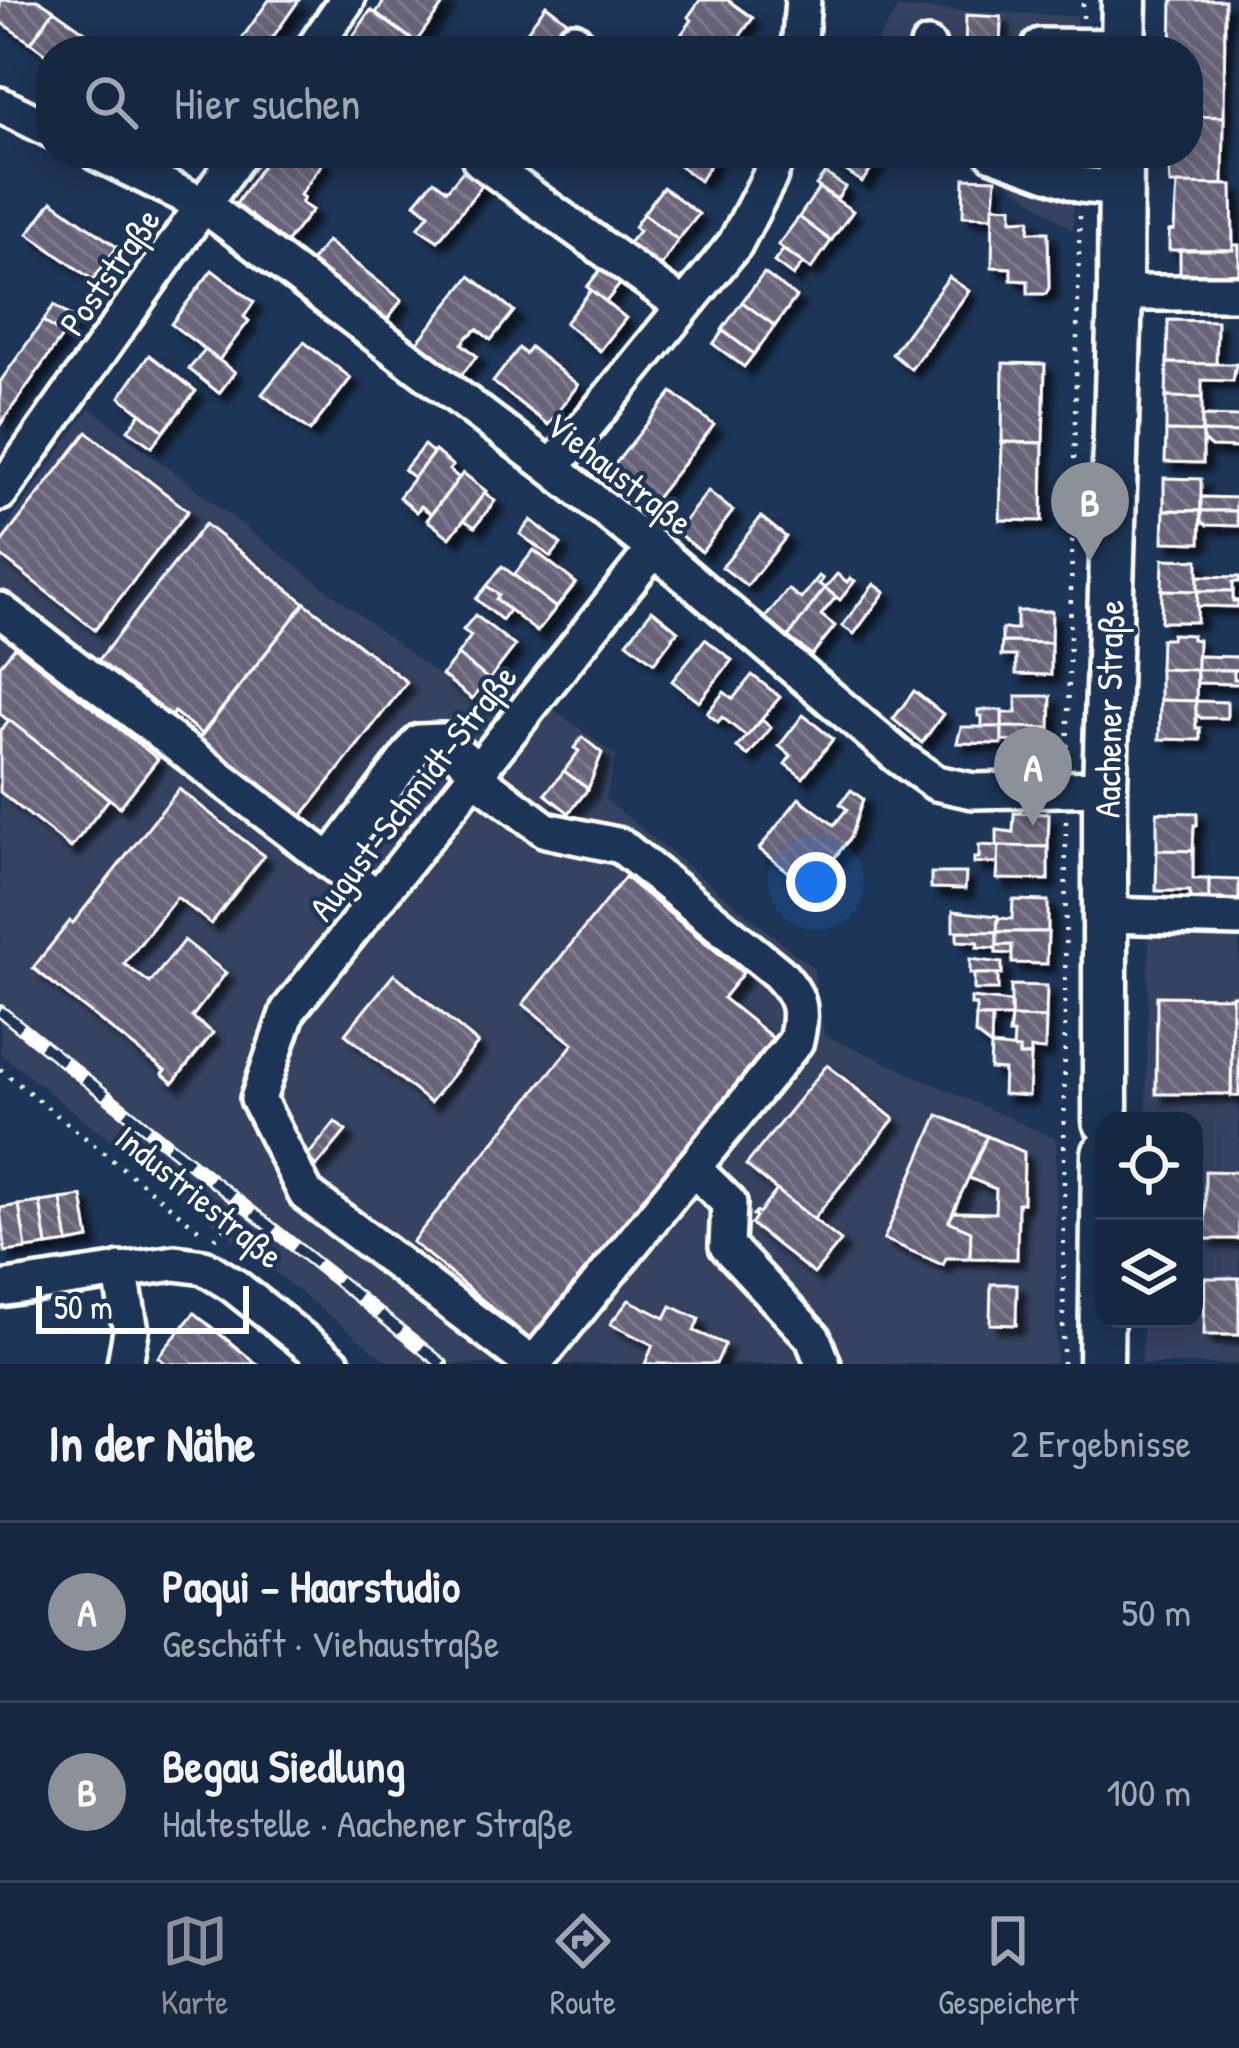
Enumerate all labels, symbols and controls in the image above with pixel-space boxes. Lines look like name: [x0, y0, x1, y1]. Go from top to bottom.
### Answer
search box: [36, 36, 1203, 168]
icon: search: [78, 69, 144, 135]
text: Hier suchen: [174, 72, 361, 133]
street label: Poststraße: [47, 197, 171, 345]
street label: Viehaustraße: [536, 400, 704, 546]
pin: B: [1051, 462, 1129, 561]
street label: Aachener Straße: [1082, 600, 1134, 818]
street label: August-Schmidt-Straße: [296, 654, 528, 930]
pin: A: [994, 727, 1072, 826]
your location: [786, 852, 846, 912]
map controls: [1095, 1112, 1203, 1328]
button: locate: [1095, 1112, 1203, 1220]
street label: Industriestraße: [106, 1113, 294, 1279]
button: layers: [1095, 1220, 1203, 1328]
scale bar: [36, 1280, 249, 1333]
text: 50 m: [54, 1285, 113, 1329]
text: In der Nähe: [48, 1408, 255, 1477]
text: 2 Ergebnisse: [1011, 1416, 1191, 1469]
text: Paqui – Haarstudio: [162, 1555, 460, 1616]
text: A: [77, 1585, 97, 1638]
text: 50 m: [1122, 1585, 1191, 1638]
text: Geschäft · Viehaustraße: [162, 1616, 500, 1669]
text: Begau Siedlung: [162, 1735, 405, 1796]
text: B: [77, 1765, 97, 1818]
text: 100 m: [1106, 1765, 1191, 1818]
text: Haltestelle · Aachener Straße: [162, 1796, 573, 1849]
tab: Karte: [161, 1908, 228, 2024]
tab: Route: [550, 1908, 616, 2024]
tab: Gespeichert: [938, 1908, 1078, 2024]

